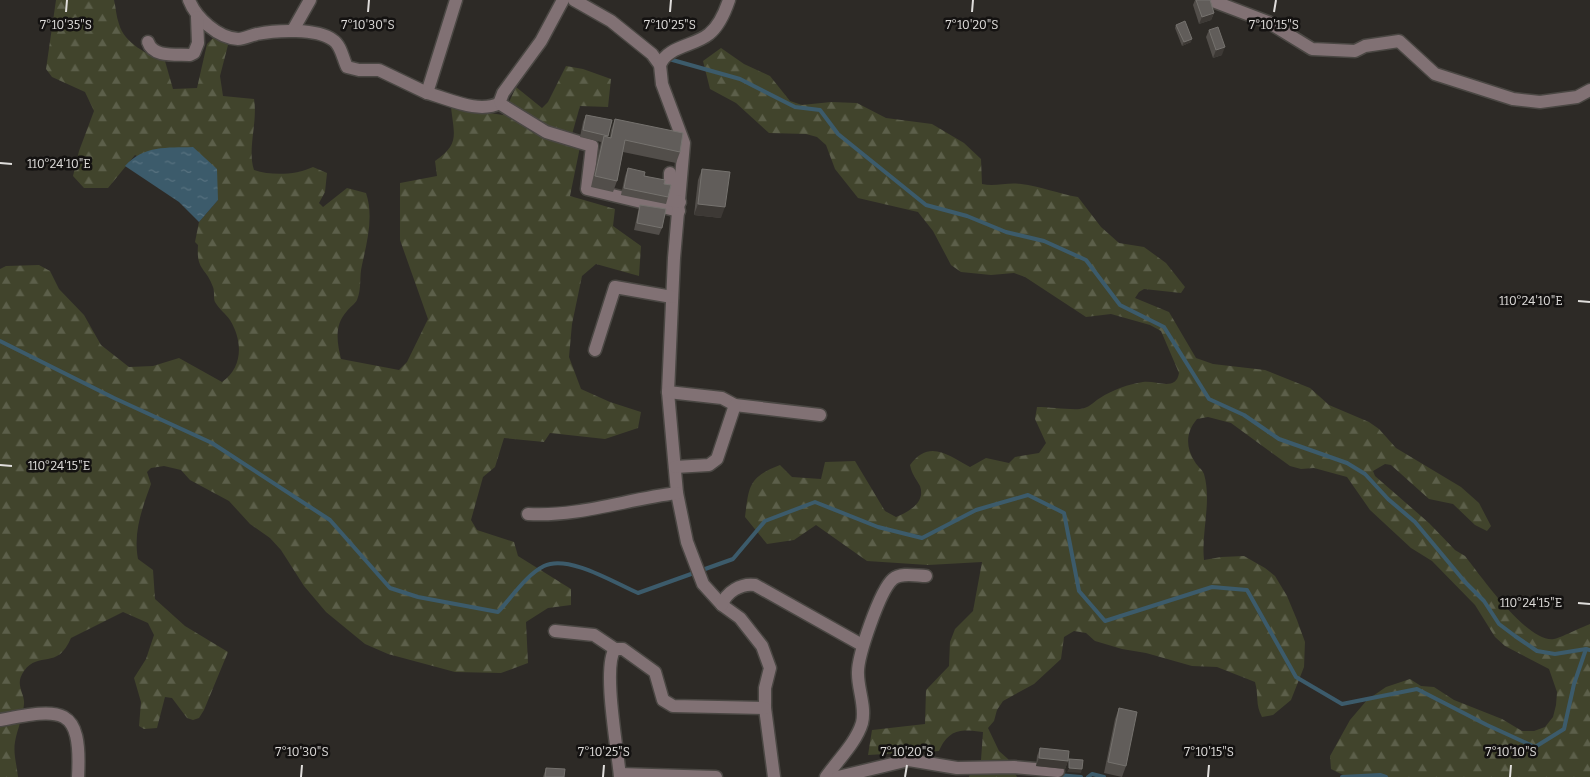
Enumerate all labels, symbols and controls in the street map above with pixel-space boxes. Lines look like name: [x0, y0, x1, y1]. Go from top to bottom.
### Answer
text: 7°10'35"S: [40, 18, 92, 32]
text: 7°10'30"S: [341, 18, 395, 32]
text: 7°10'25"S: [644, 18, 696, 32]
text: 7°10'20"S: [945, 18, 999, 32]
text: 7°10'15"S: [1249, 18, 1299, 32]
text: 110°24'10"E: [27, 157, 91, 171]
text: 110°24'10"E: [1499, 294, 1563, 308]
text: 110°24'15"E: [28, 459, 90, 473]
text: 110°24'15"E: [1500, 596, 1562, 610]
text: 7°10'30"S: [275, 745, 329, 759]
text: 7°10'25"S: [578, 745, 630, 759]
text: 7°10'20"S: [880, 745, 934, 759]
text: 7°10'15"S: [1184, 745, 1234, 759]
text: 7°10'10"S: [1485, 745, 1537, 759]

